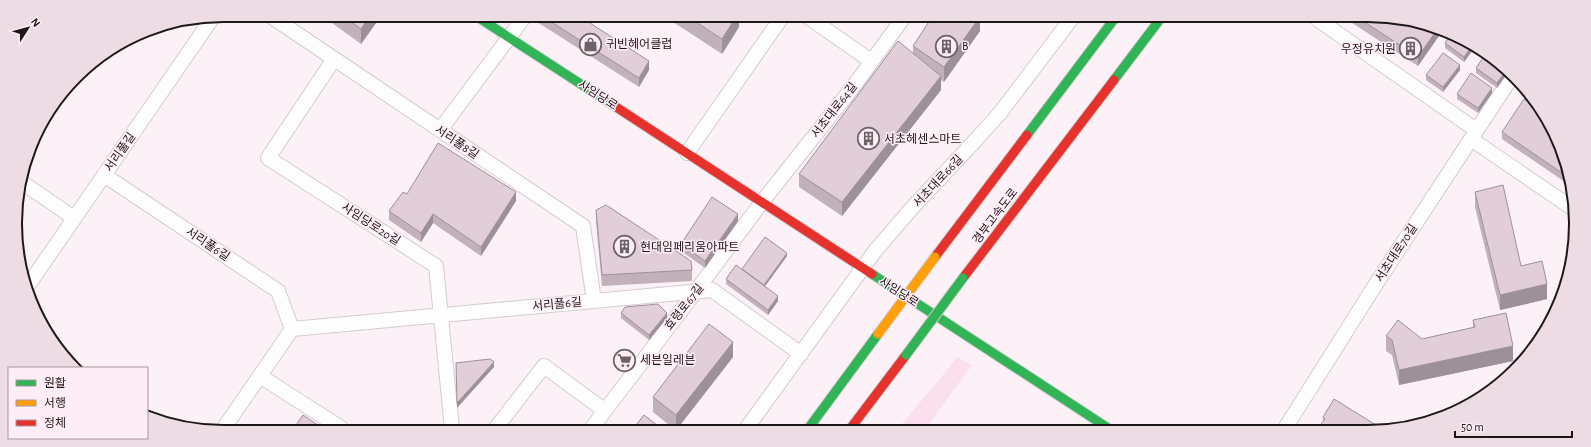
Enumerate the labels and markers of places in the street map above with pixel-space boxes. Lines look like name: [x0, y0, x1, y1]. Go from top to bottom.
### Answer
shop icon: 귀빈헤어클럽: [578, 31, 604, 57]
building icon: B: [933, 33, 959, 59]
building icon: 우정유치원: [1398, 36, 1424, 62]
place label: 귀빈헤어클럽: [606, 38, 672, 50]
place label: B: [962, 40, 968, 52]
place label: 우정유치원: [1341, 43, 1396, 55]
building icon: 서초헤센스마트: [856, 126, 882, 152]
place label: 서초헤센스마트: [884, 133, 961, 145]
building icon: 현대임페리움아파트: [612, 234, 638, 260]
place label: 현대임페리움아파트: [640, 240, 739, 253]
supermarket icon: 세븐일레븐: [611, 347, 637, 373]
place label: 세븐일레븐: [640, 354, 695, 366]

